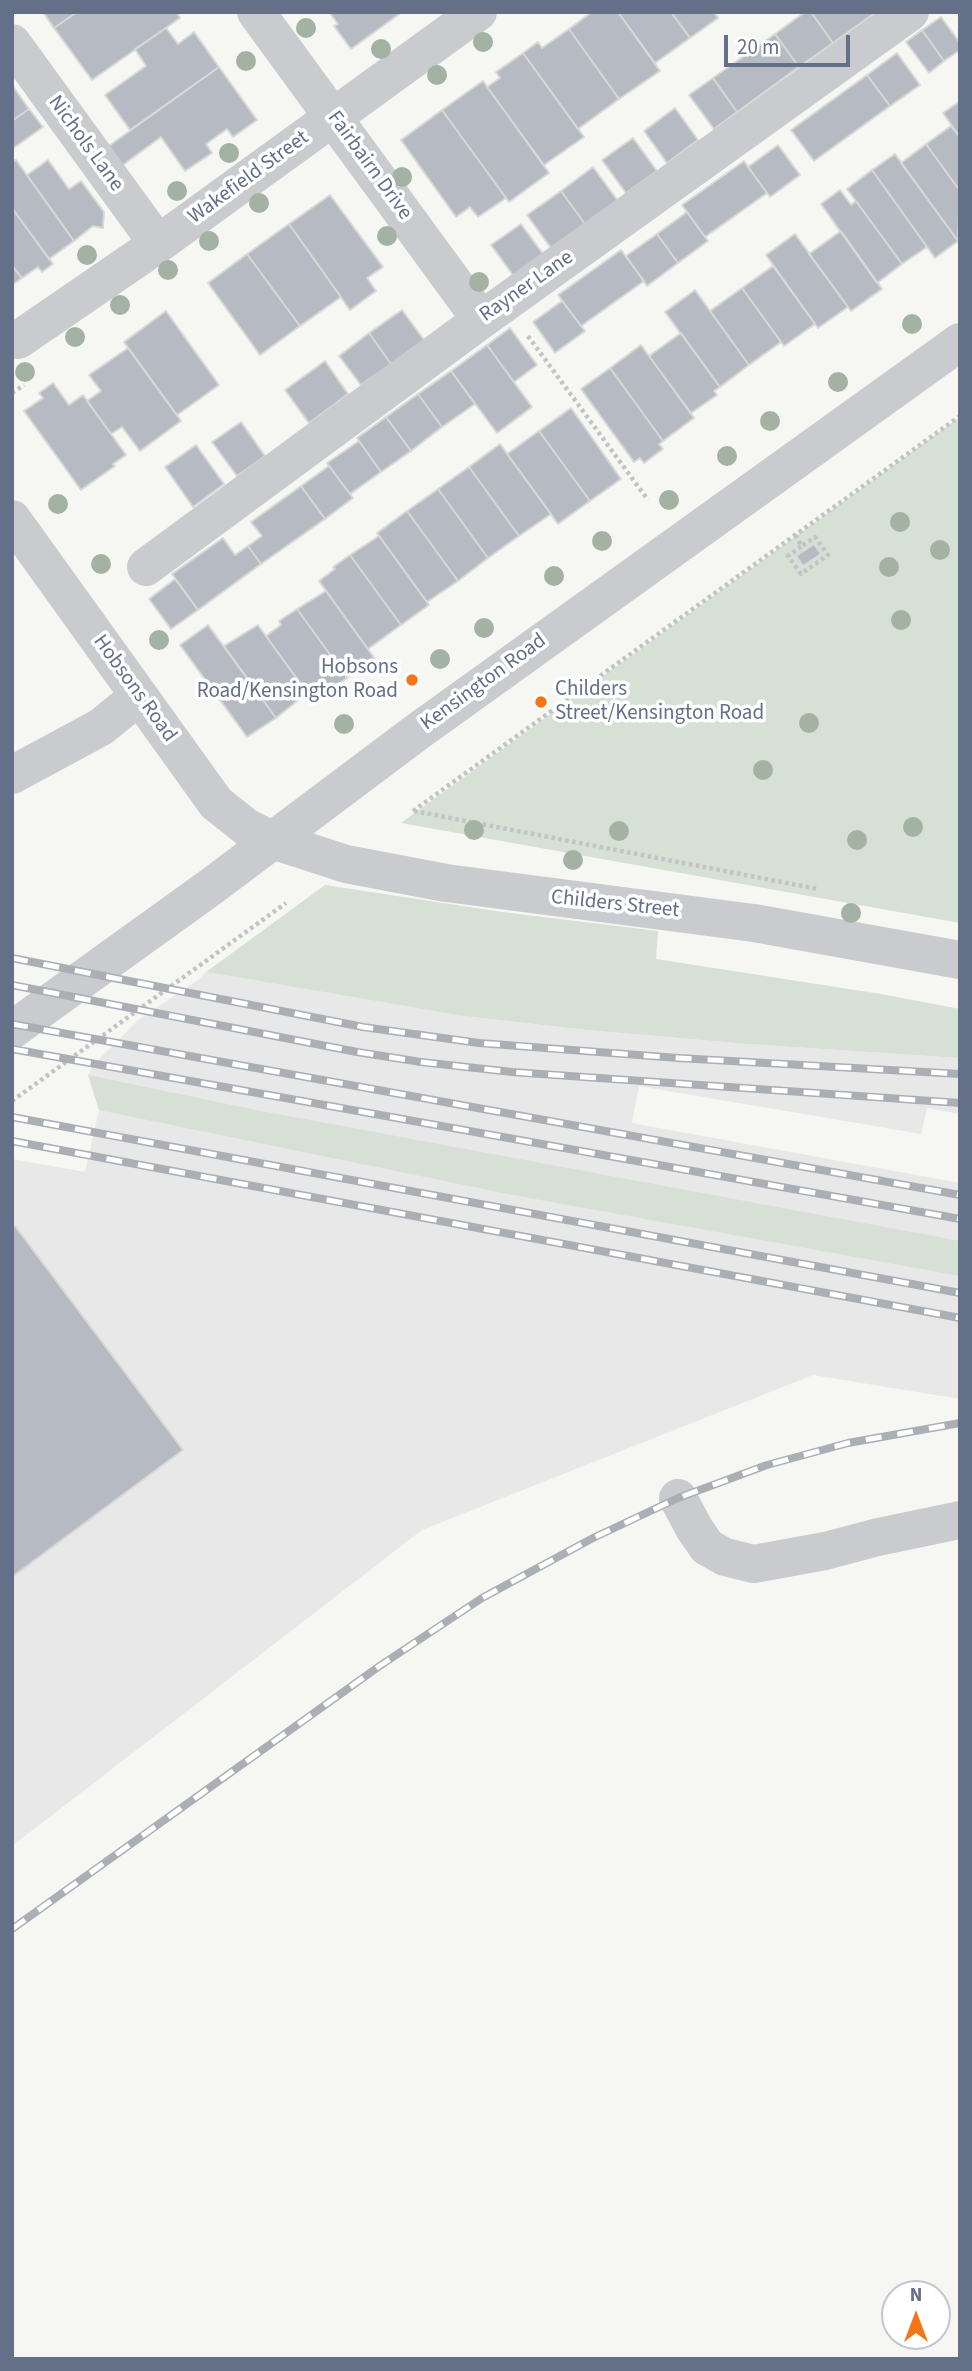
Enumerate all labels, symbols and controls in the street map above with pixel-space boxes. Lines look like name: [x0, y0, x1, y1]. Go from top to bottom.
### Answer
scale bar: [727, 21, 853, 65]
text: 20 m: [737, 32, 779, 62]
street label: Nichols Lane: [42, 91, 128, 197]
street label: Fairbairn Drive: [321, 107, 417, 225]
street label: Wakefield Street: [184, 126, 314, 230]
street label: Rayner Lane: [475, 246, 579, 328]
street label: Kensington Road: [416, 629, 552, 737]
street label: Hobsons Road: [87, 630, 181, 748]
place label: Hobsons Road/Kensington Road: [197, 655, 398, 705]
marker: Hobsons Road/Kensington Road: [404, 672, 420, 688]
place label: Childers Street/Kensington Road: [555, 677, 764, 727]
marker: Childers Street/Kensington Road: [533, 694, 549, 710]
street label: Childers Street: [550, 886, 680, 924]
north arrow: [881, 2280, 951, 2350]
text: N: [910, 2282, 922, 2309]

